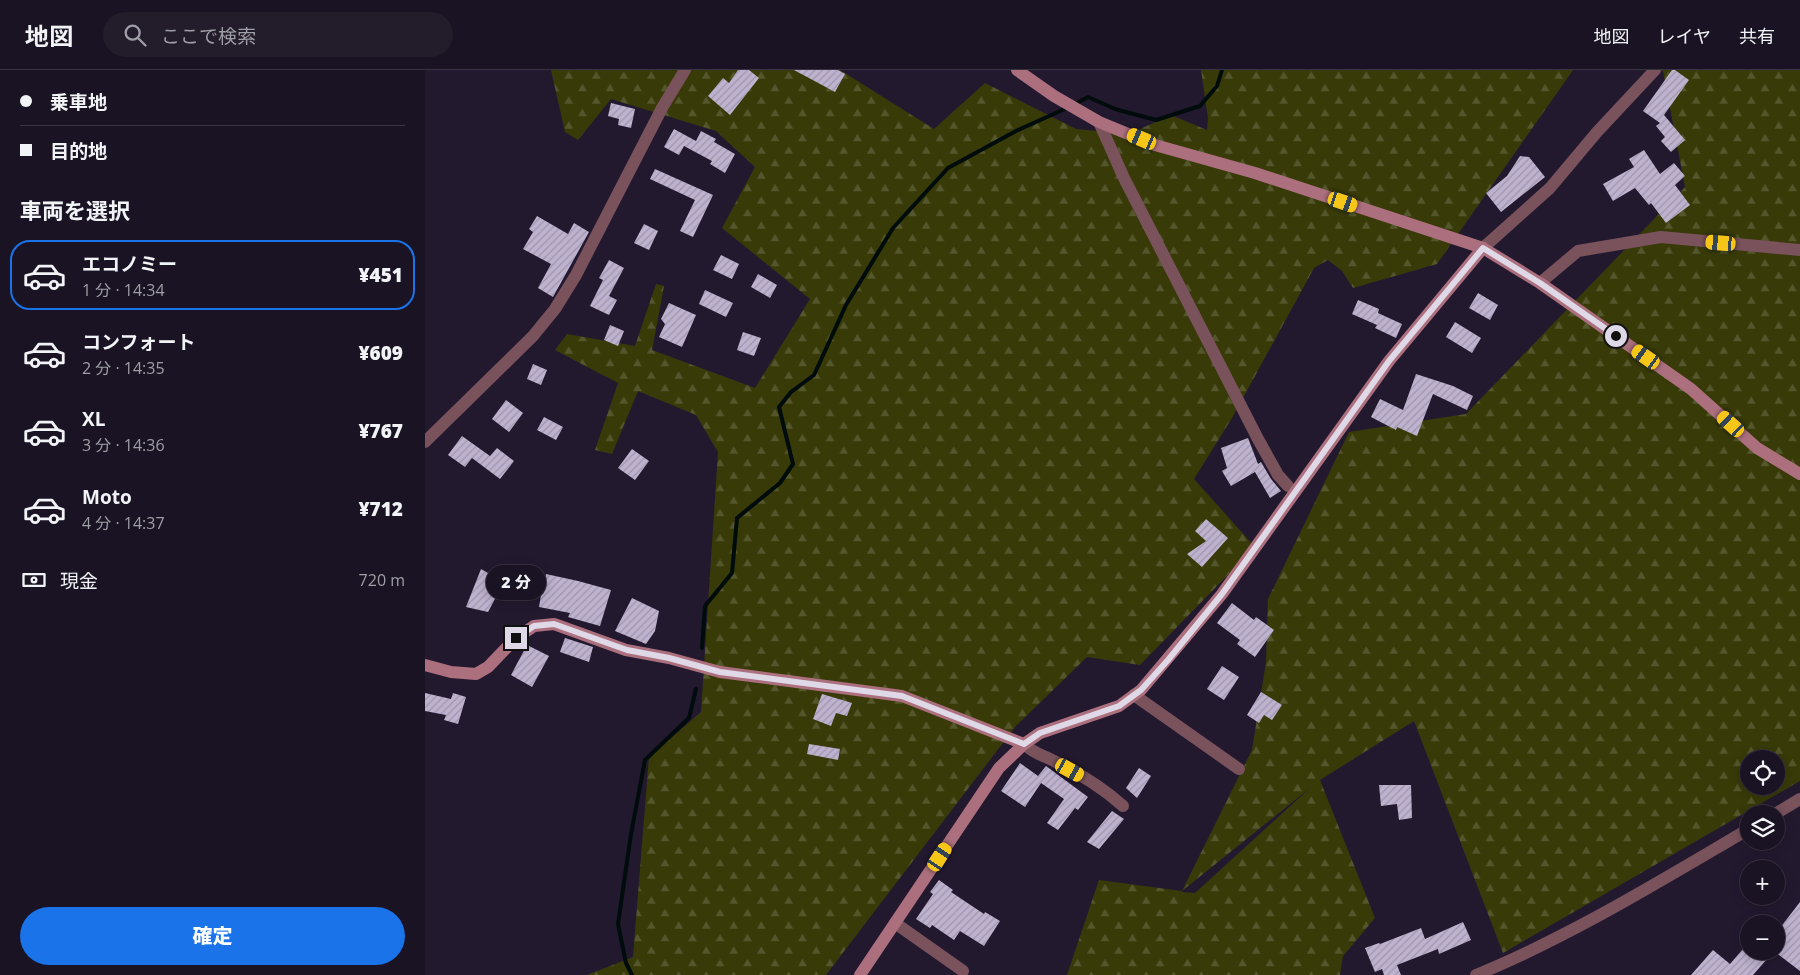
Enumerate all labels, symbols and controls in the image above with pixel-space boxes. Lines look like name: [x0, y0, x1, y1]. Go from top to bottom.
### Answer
search box: [103, 12, 453, 57]
text: 地図: [25, 19, 73, 52]
icon: search: [121, 21, 149, 49]
text: ここで検索: [161, 23, 256, 49]
text: 地図: [1594, 24, 1630, 48]
text: レイヤ: [1658, 24, 1711, 48]
text: 共有: [1739, 24, 1775, 48]
text: 乗車地: [50, 89, 107, 115]
car: [1125, 126, 1158, 152]
text: 目的地: [50, 138, 107, 164]
car: [1326, 190, 1359, 214]
text: 車両を選択: [20, 195, 130, 225]
car: [1705, 234, 1736, 252]
text: エコノミー: [82, 251, 177, 277]
icon: car: [22, 253, 67, 298]
text: ¥451: [358, 262, 403, 288]
text: 1 分 · 14:34: [82, 279, 165, 301]
route start: [1605, 325, 1627, 347]
text: コンフォート: [82, 329, 195, 355]
icon: car: [22, 331, 67, 376]
text: ¥609: [358, 340, 403, 366]
car: [1629, 342, 1662, 372]
text: 2 分 · 14:35: [82, 357, 165, 379]
text: XL: [82, 406, 105, 432]
car: [1714, 408, 1747, 440]
icon: car: [22, 409, 67, 454]
text: ¥767: [358, 418, 403, 444]
text: 3 分 · 14:36: [82, 434, 165, 456]
text: Moto: [82, 484, 132, 510]
icon: car: [22, 487, 67, 532]
text: ¥712: [358, 496, 403, 522]
text: 4 分 · 14:37: [82, 512, 165, 534]
icon: cash: [20, 566, 48, 594]
callout: 2 分: [486, 566, 546, 600]
text: 現金: [60, 568, 98, 594]
text: 720 m: [359, 569, 405, 591]
text: 2 分: [501, 571, 531, 593]
route end: [505, 627, 527, 649]
map controls: [1740, 750, 1785, 960]
button: locate: [1740, 750, 1785, 795]
car: [1053, 756, 1086, 784]
button: layers: [1740, 805, 1785, 850]
car: [925, 840, 954, 874]
button: +: [1740, 860, 1785, 905]
button: 確定: [20, 907, 405, 965]
button: −: [1740, 915, 1785, 960]

